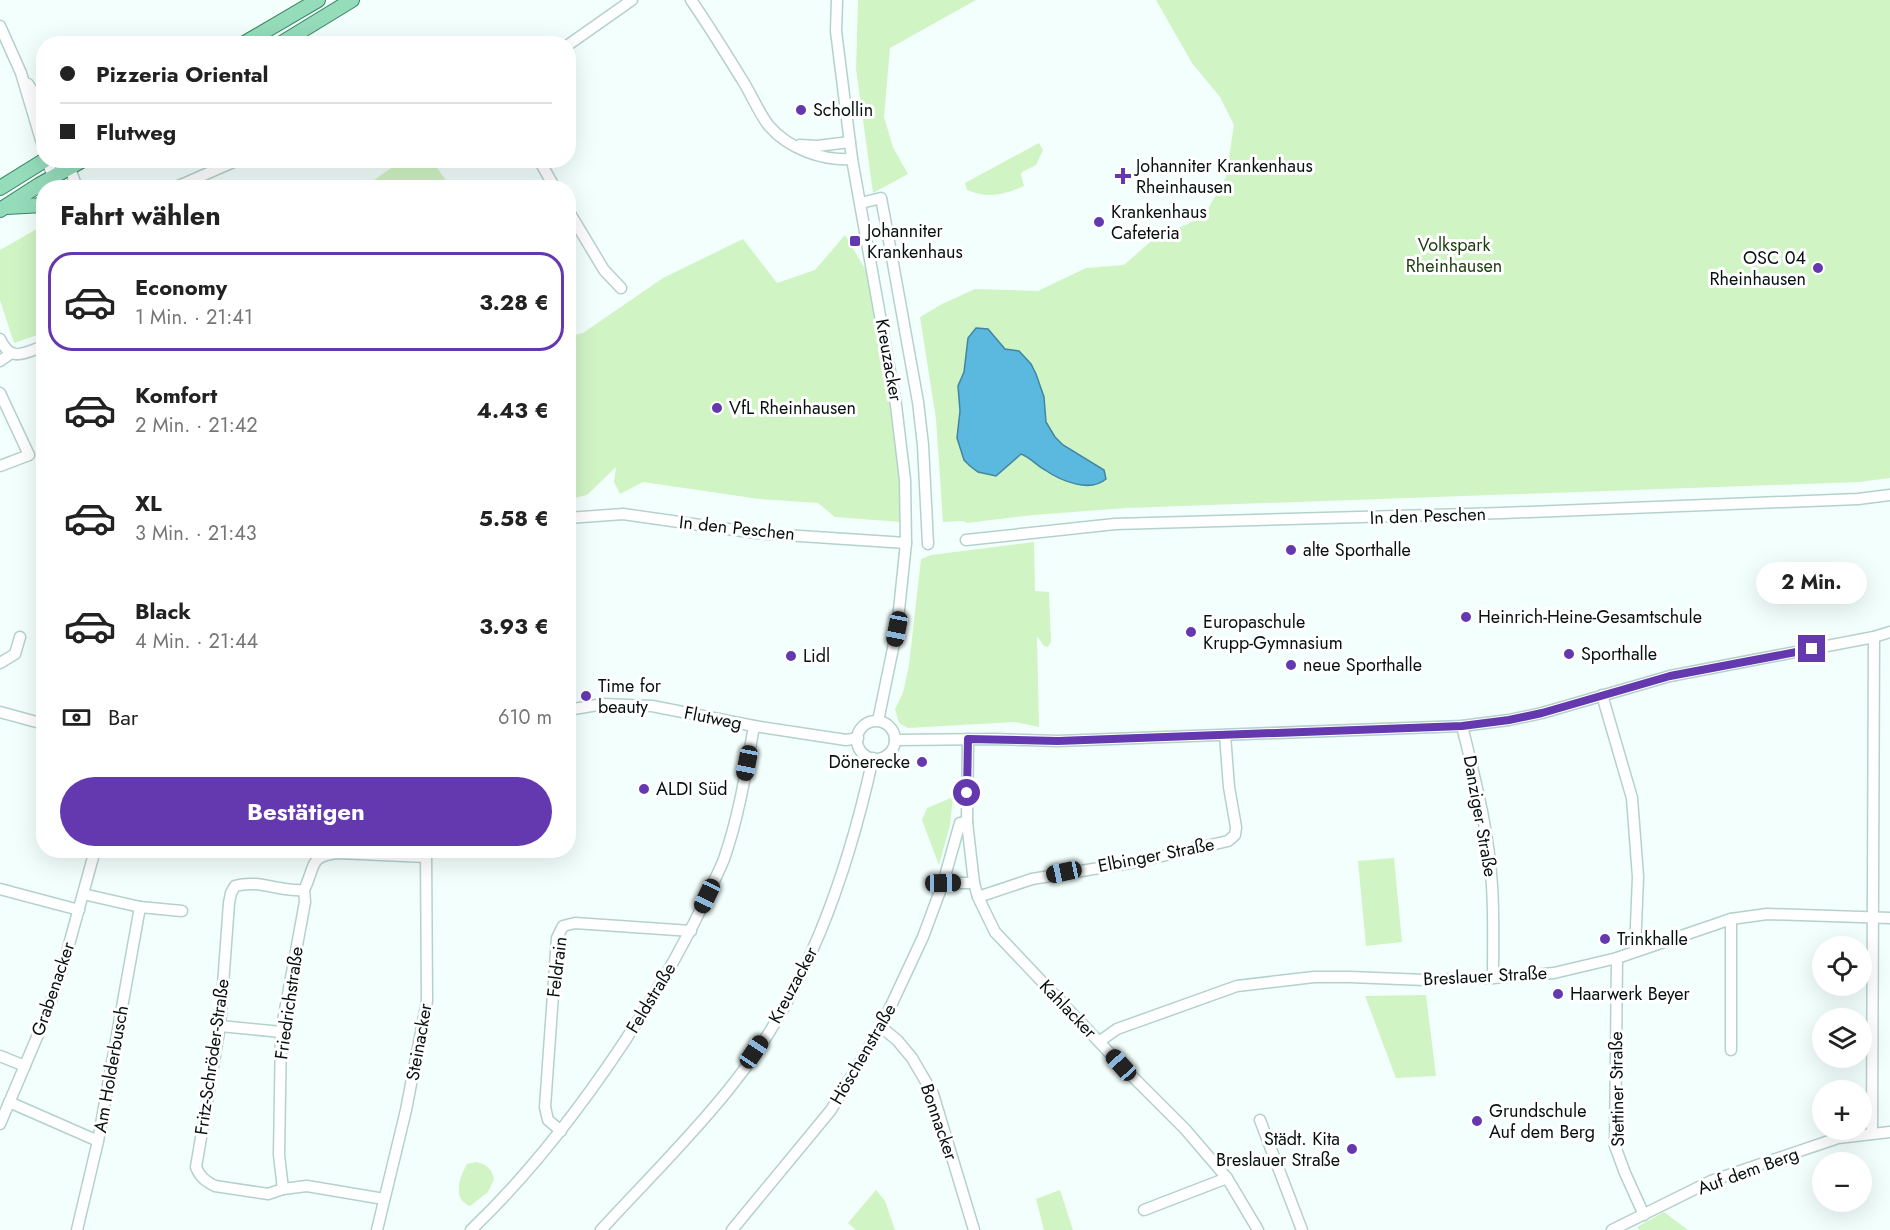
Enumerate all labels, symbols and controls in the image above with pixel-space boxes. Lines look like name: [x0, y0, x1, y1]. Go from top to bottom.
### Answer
text: Pizzeria Oriental: [96, 58, 268, 90]
place label: Schollin: [813, 97, 873, 123]
marker: Schollin: [794, 103, 808, 117]
text: Flutweg: [96, 116, 176, 148]
place label: Johanniter Krankenhaus Rheinhausen: [1134, 153, 1313, 200]
marker: Johanniter Krankenhaus Rheinhausen: [1114, 167, 1132, 185]
text: Fahrt wählen: [60, 196, 221, 235]
place label: Krankenhaus Cafeteria: [1111, 199, 1207, 246]
marker: Krankenhaus Cafeteria: [1092, 215, 1106, 229]
place label: Johanniter Krankenhaus: [865, 218, 963, 265]
park label: Volkspark Rheinhausen: [1406, 232, 1502, 279]
marker: Johanniter Krankenhaus: [848, 234, 862, 248]
place label: OSC 04 Rheinhausen: [1710, 245, 1806, 292]
marker: OSC 04 Rheinhausen: [1811, 261, 1825, 275]
text: Economy: [135, 271, 227, 303]
icon: car: [63, 275, 117, 329]
text: 3.28 €: [479, 286, 549, 318]
text: 1 Min. · 21:41: [135, 303, 253, 332]
street label: Kreuzacker: [869, 317, 909, 404]
text: Komfort: [135, 379, 217, 411]
icon: car: [63, 383, 117, 437]
text: 4.43 €: [477, 394, 549, 426]
place label: VfL Rheinhausen: [729, 395, 856, 421]
marker: VfL Rheinhausen: [710, 401, 724, 415]
text: 2 Min. · 21:42: [135, 411, 258, 440]
text: XL: [135, 487, 162, 519]
icon: car: [63, 491, 117, 545]
street label: In den Peschen: [1369, 501, 1487, 531]
text: 5.58 €: [479, 502, 549, 534]
street label: In den Peschen: [678, 509, 796, 547]
text: 3 Min. · 21:43: [135, 519, 257, 548]
place label: alte Sporthalle: [1303, 537, 1411, 563]
marker: alte Sporthalle: [1284, 543, 1298, 557]
callout: 2 Min.: [1756, 562, 1868, 604]
text: 2 Min.: [1781, 568, 1842, 597]
text: Black: [135, 595, 191, 627]
icon: car: [63, 599, 117, 653]
place label: Heinrich-Heine-Gesamtschule: [1478, 604, 1702, 630]
place label: Europaschule Krupp-Gymnasium: [1203, 609, 1343, 656]
text: 3.93 €: [479, 610, 549, 642]
car: [885, 610, 909, 648]
marker: Heinrich-Heine-Gesamtschule: [1459, 610, 1473, 624]
marker: Europaschule Krupp-Gymnasium: [1184, 625, 1198, 639]
text: 4 Min. · 21:44: [135, 627, 258, 656]
route end: [1798, 635, 1825, 662]
place label: Sporthalle: [1581, 641, 1657, 667]
place label: Lidl: [803, 643, 830, 669]
marker: Sporthalle: [1562, 647, 1576, 661]
marker: Lidl: [784, 649, 798, 663]
place label: neue Sporthalle: [1303, 652, 1422, 678]
marker: neue Sporthalle: [1284, 658, 1298, 672]
place label: Time for beauty: [598, 673, 662, 720]
marker: Time for beauty: [579, 689, 593, 703]
street label: Flutweg: [682, 700, 744, 736]
icon: cash: [60, 701, 93, 734]
text: Bar: [108, 701, 138, 733]
text: 610 m: [498, 703, 552, 732]
car: [735, 744, 759, 782]
place label: Dönerecke: [829, 749, 910, 775]
street label: Danziger Straße: [1457, 753, 1503, 879]
marker: Dönerecke: [915, 755, 929, 769]
place label: ALDI Süd: [656, 776, 728, 802]
button: Bestätigen: [60, 777, 552, 846]
route start: [953, 779, 980, 806]
marker: ALDI Süd: [637, 782, 651, 796]
street label: Elbinger Straße: [1096, 831, 1216, 879]
car: [1045, 859, 1083, 885]
car: [925, 874, 961, 892]
car: [691, 876, 723, 916]
place label: Trinkhalle: [1617, 926, 1688, 952]
marker: Trinkhalle: [1598, 932, 1612, 946]
street label: Feldrain: [540, 935, 574, 999]
map controls: [1812, 936, 1872, 1212]
button: locate: [1812, 936, 1872, 996]
street label: Grabenacker: [25, 938, 82, 1040]
street label: Kreuzacker: [762, 941, 824, 1028]
street label: Friedrichstraße: [268, 945, 310, 1061]
street label: Feldstraße: [620, 958, 682, 1038]
street label: Breslauer Straße: [1422, 960, 1548, 992]
street label: Kahlacker: [1033, 974, 1103, 1045]
street label: Fritz-Schröder-Straße: [188, 977, 236, 1137]
place label: Haarwerk Beyer: [1570, 981, 1691, 1007]
marker: Haarwerk Beyer: [1551, 987, 1565, 1001]
street label: Höschenstraße: [824, 999, 902, 1109]
street label: Steinacker: [399, 1001, 439, 1083]
street label: Am Holderbusch: [87, 1003, 135, 1135]
button: layers: [1812, 1008, 1872, 1068]
street label: Stettiner Straße: [1603, 1031, 1631, 1147]
car: [736, 1032, 772, 1072]
car: [1102, 1046, 1140, 1084]
street label: Bonnacker: [914, 1080, 964, 1164]
button: +: [1812, 1080, 1872, 1140]
place label: Grundschule Auf dem Berg: [1489, 1098, 1595, 1145]
marker: Grundschule Auf dem Berg: [1470, 1114, 1484, 1128]
place label: Städt. Kita Breslauer Straße: [1216, 1126, 1340, 1173]
street label: Auf dem Berg: [1694, 1141, 1802, 1201]
marker: Städt. Kita Breslauer Straße: [1345, 1142, 1359, 1156]
button: −: [1812, 1152, 1872, 1212]

